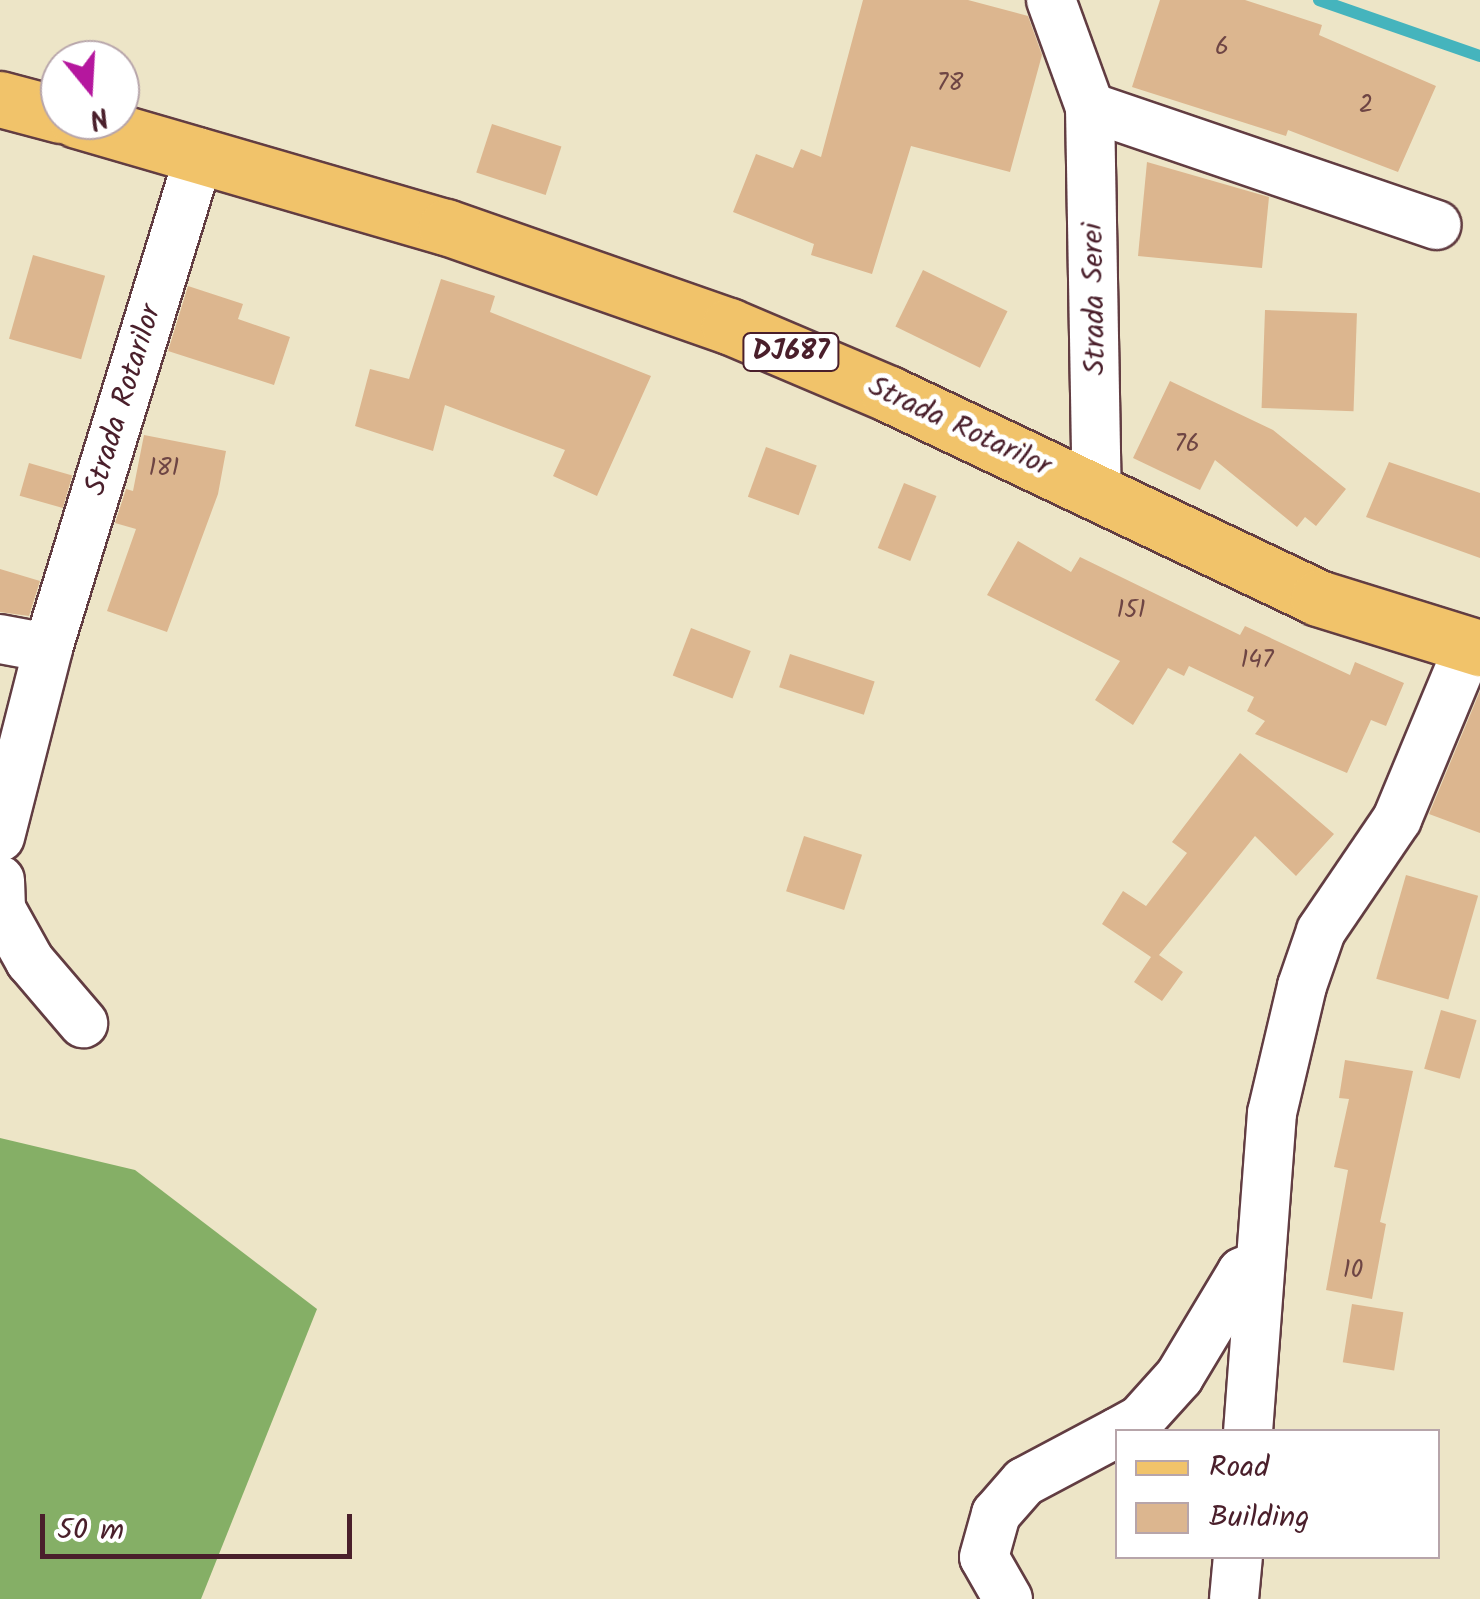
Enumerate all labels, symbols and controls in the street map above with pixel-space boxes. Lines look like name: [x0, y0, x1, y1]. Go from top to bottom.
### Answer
house number: 6: [1215, 32, 1229, 62]
north arrow: [40, 40, 140, 140]
house number: 78: [937, 68, 963, 98]
house number: 2: [1359, 90, 1373, 120]
text: N: [83, 93, 114, 141]
street label: Strada Serei: [1076, 222, 1114, 376]
street label: Strada Rotarilor: [78, 300, 170, 500]
road number: DJ687: [741, 329, 841, 375]
street label: Strada Rotarilor: [862, 369, 1056, 485]
house number: 76: [1174, 429, 1200, 459]
house number: 181: [149, 453, 179, 483]
house number: 151: [1116, 595, 1146, 625]
house number: 147: [1240, 645, 1274, 675]
house number: 10: [1343, 1255, 1363, 1285]
legend: [1115, 1429, 1440, 1559]
text: Road: [1209, 1444, 1269, 1492]
scale bar: [45, 1494, 358, 1556]
text: Building: [1209, 1494, 1309, 1542]
text: 50 m: [57, 1507, 124, 1555]

